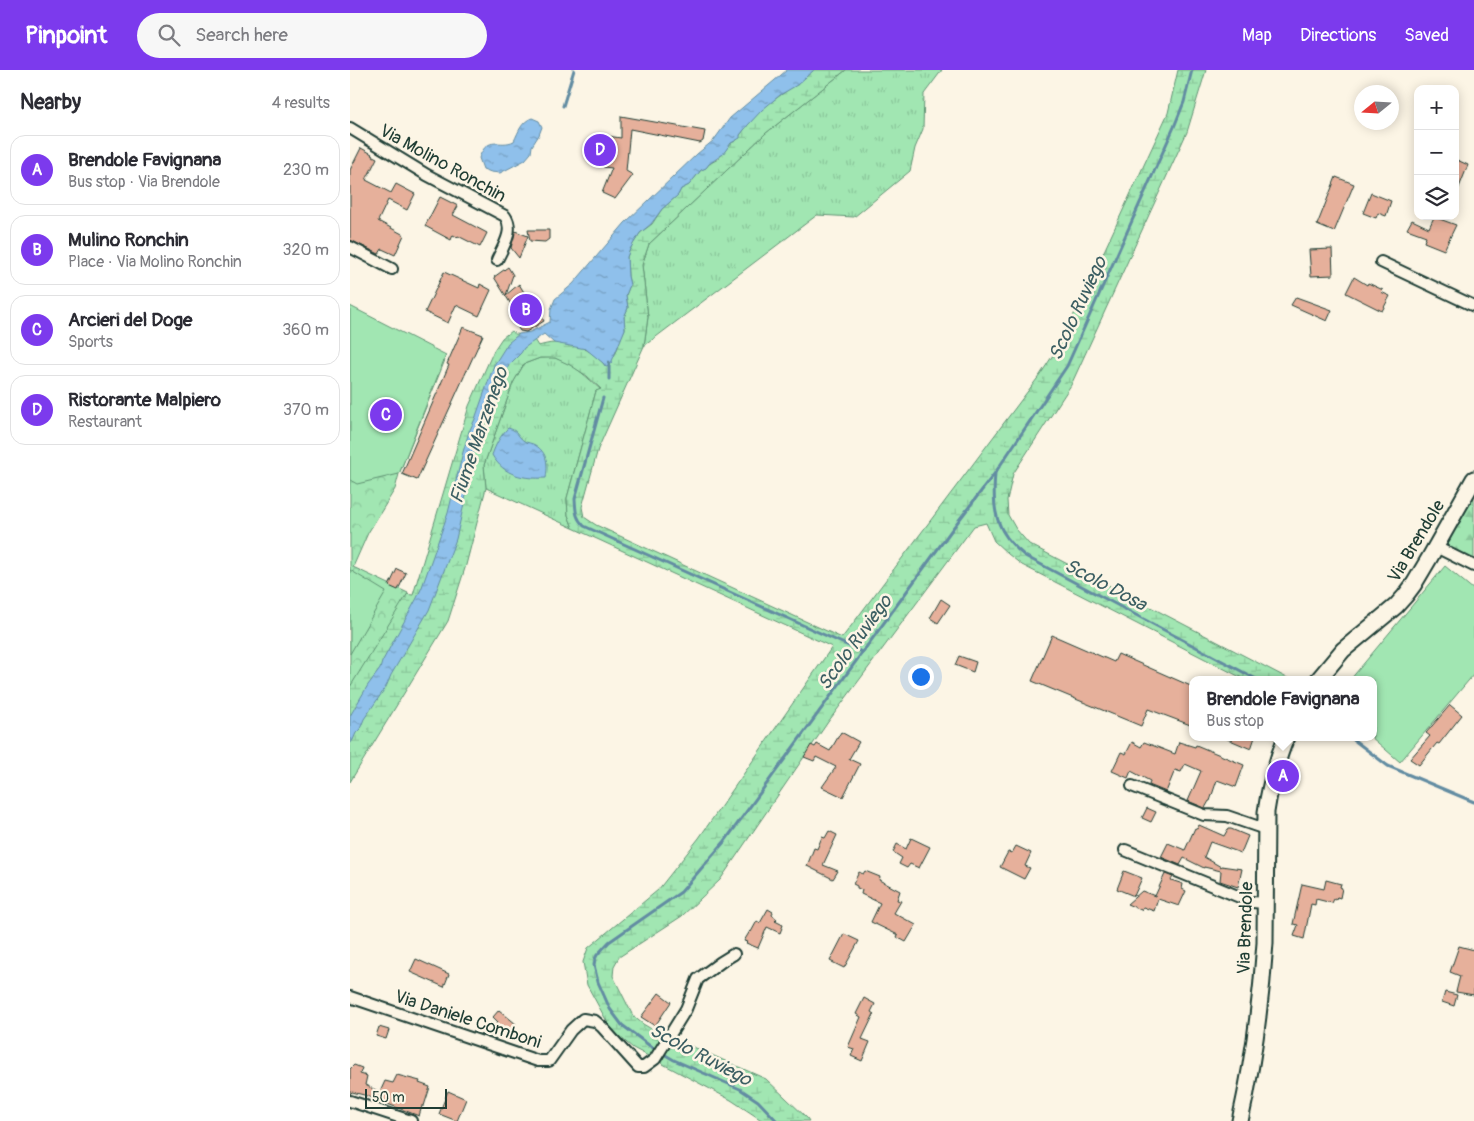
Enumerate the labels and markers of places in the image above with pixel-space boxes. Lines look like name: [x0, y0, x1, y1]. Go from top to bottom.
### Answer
pin: D: [584, 131, 616, 169]
pin: B: [510, 291, 542, 329]
pin: C: [370, 396, 402, 434]
pin: A: [1267, 757, 1299, 795]

